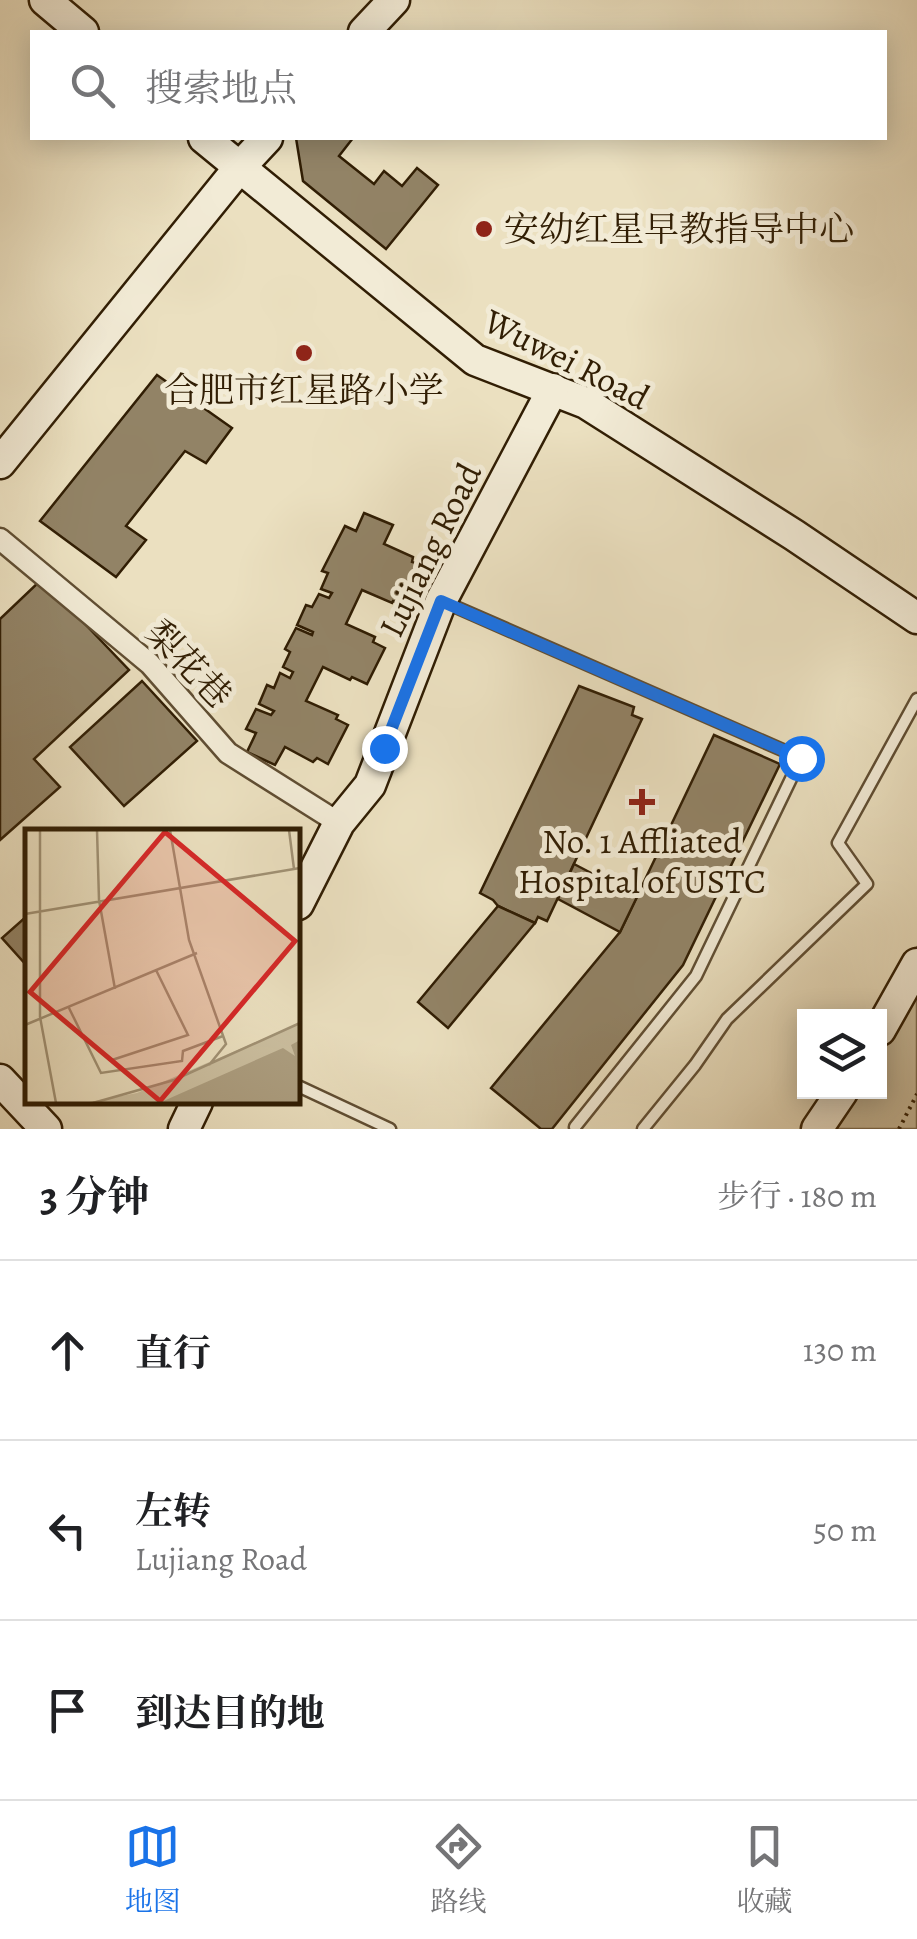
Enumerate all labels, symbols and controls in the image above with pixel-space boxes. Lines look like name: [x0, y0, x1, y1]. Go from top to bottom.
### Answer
search box: [30, 30, 887, 140]
icon: search: [65, 58, 120, 113]
text: 搜索地点: [145, 62, 297, 114]
place label: 安幼红星早教指导中心: [504, 205, 854, 253]
marker: 安幼红星早教指导中心: [473, 218, 495, 240]
street label: Wuwei Road: [475, 296, 658, 421]
marker: 合肥市红星路小学: [293, 342, 315, 364]
place label: 合肥市红星路小学: [164, 366, 444, 414]
street label: Lujiang Road: [367, 455, 493, 645]
street label: 梨花巷: [135, 610, 243, 718]
route end: [362, 726, 408, 772]
route start: [779, 736, 825, 782]
marker: No. 1 Affliated Hospital of USTC: [629, 789, 655, 815]
place label: No. 1 Affliated Hospital of USTC: [518, 817, 766, 905]
inset map: [25, 829, 300, 1104]
map controls: [797, 1009, 887, 1099]
button: layers: [797, 1009, 887, 1099]
text: 3 分钟: [40, 1168, 149, 1225]
text: 步行 · 180 m: [718, 1174, 877, 1218]
icon: ahead: [40, 1323, 95, 1378]
text: 直行: [135, 1327, 211, 1379]
text: 130 m: [803, 1328, 877, 1372]
text: 左转: [135, 1485, 211, 1537]
icon: left: [40, 1503, 95, 1558]
text: 50 m: [813, 1508, 877, 1552]
text: Lujiang Road: [135, 1537, 307, 1581]
icon: arrive: [40, 1683, 95, 1738]
text: 到达目的地: [135, 1687, 325, 1739]
tab: 地图: [125, 1819, 181, 1921]
tab: 路线: [430, 1819, 486, 1921]
tab: 收藏: [736, 1819, 792, 1921]

